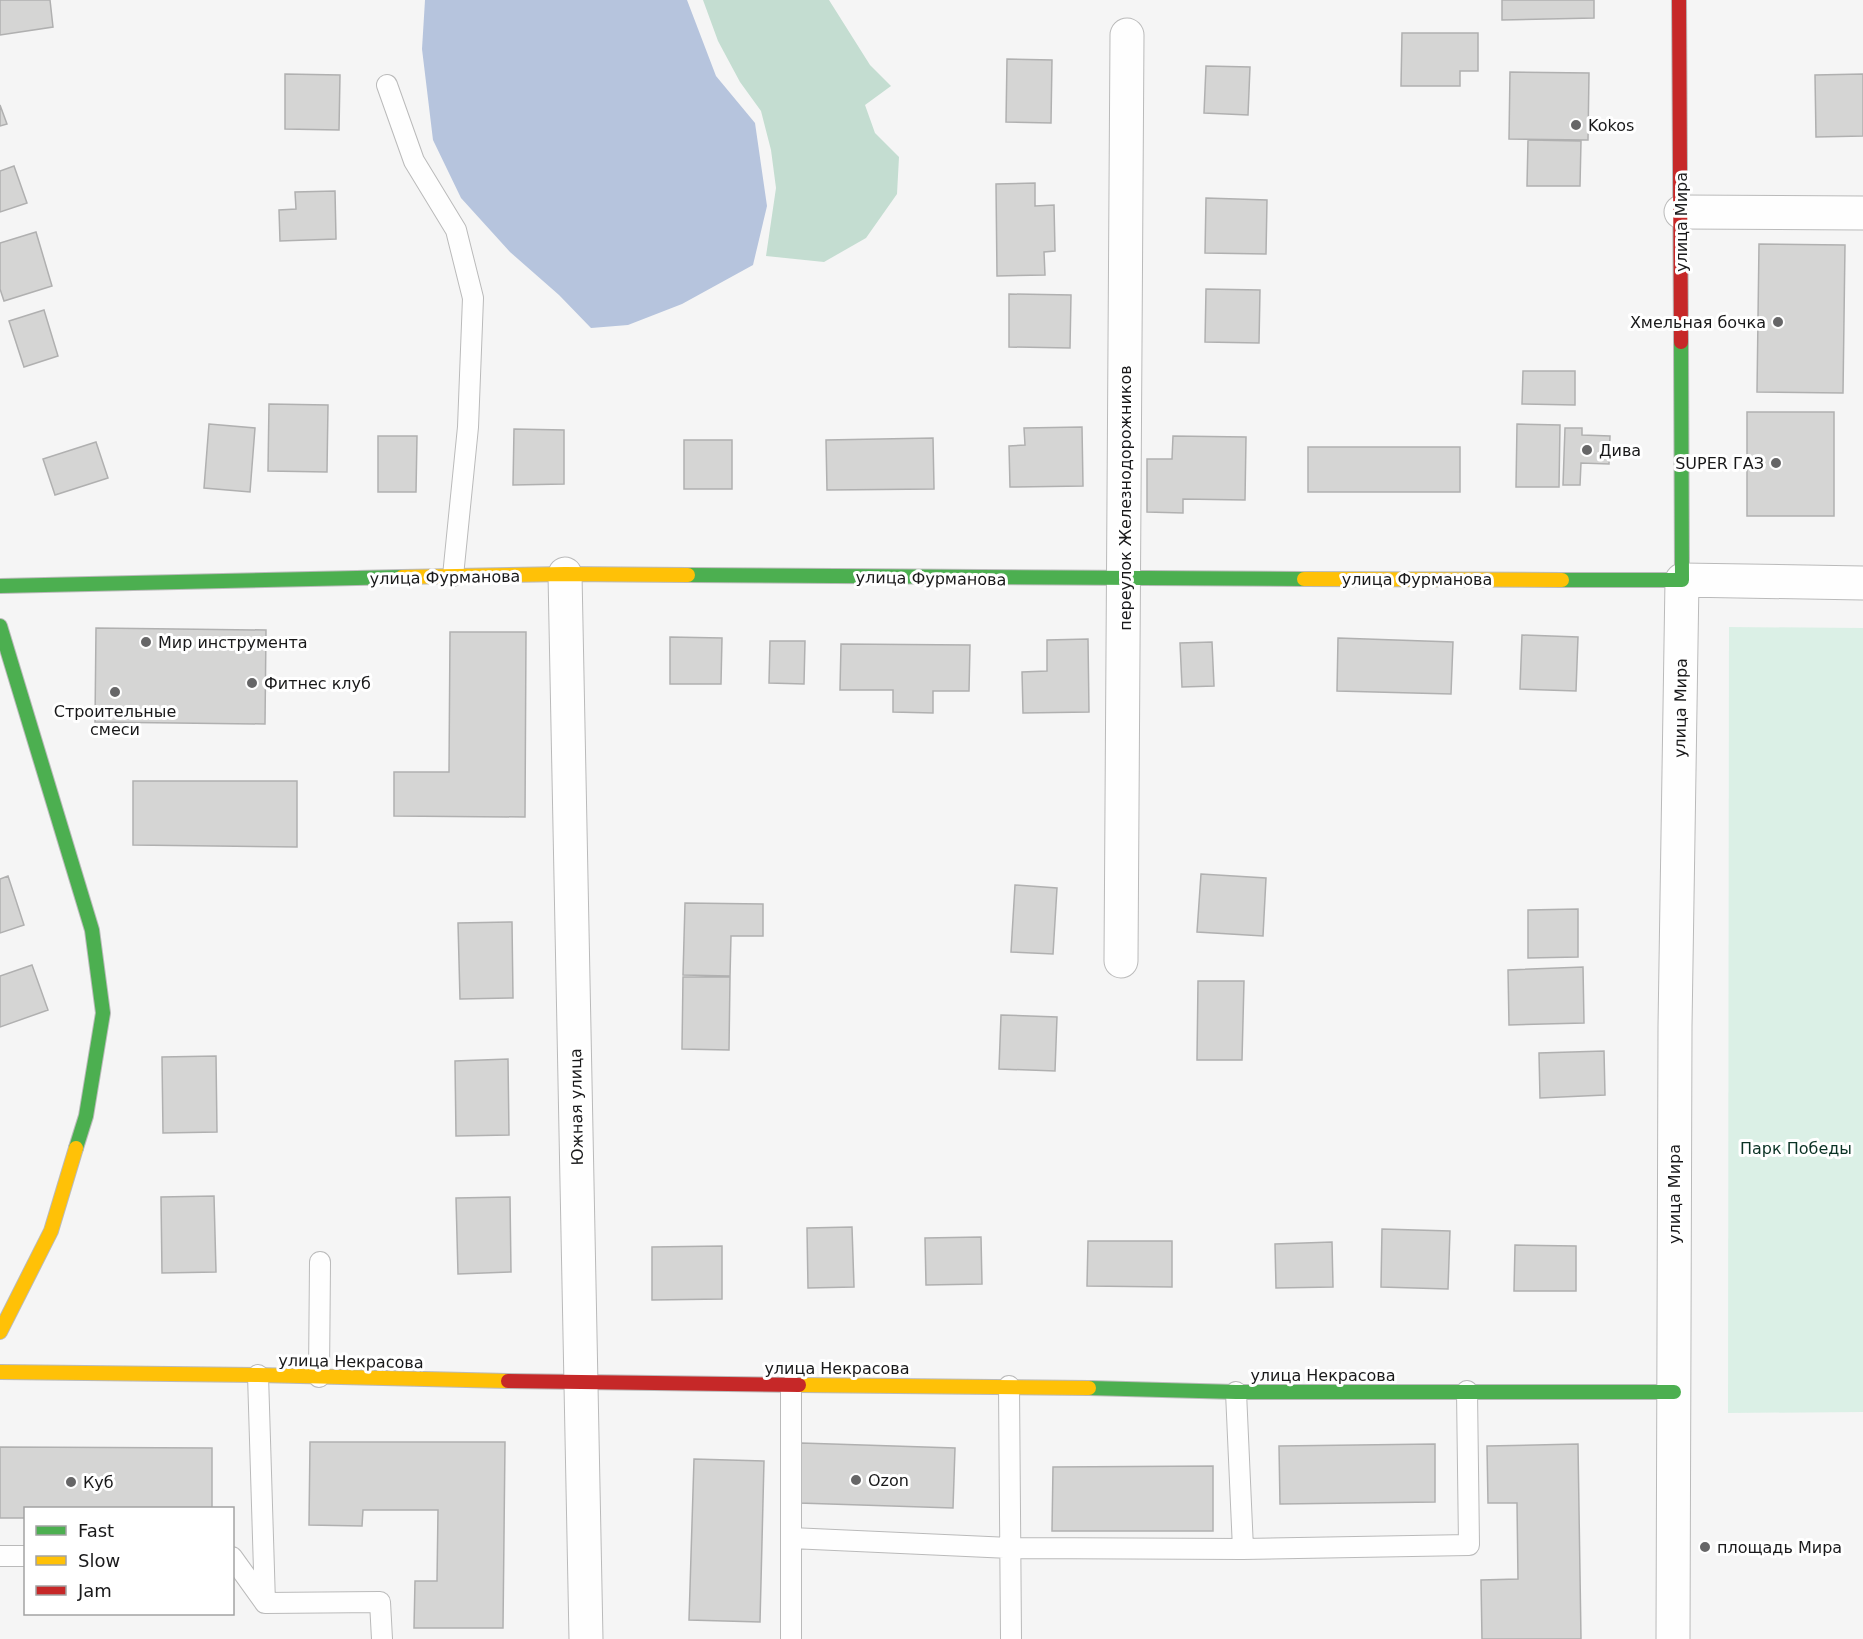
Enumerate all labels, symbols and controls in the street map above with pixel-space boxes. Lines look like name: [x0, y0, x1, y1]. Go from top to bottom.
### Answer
place label: Kokos: [1588, 116, 1634, 135]
marker: Kokos: [1569, 118, 1583, 132]
street label: улица Мира: [1672, 172, 1691, 272]
place label: Хмельная бочка: [1630, 313, 1766, 332]
marker: Хмельная бочка: [1771, 315, 1785, 329]
street label: переулок Железнодорожников: [1116, 365, 1135, 631]
place label: Дива: [1599, 441, 1641, 460]
marker: Дива: [1580, 443, 1594, 457]
place label: SUPER ГАЗ: [1675, 454, 1764, 473]
marker: SUPER ГАЗ: [1769, 456, 1783, 470]
street label: улица Фурманова: [370, 567, 520, 588]
street label: улица Фурманова: [856, 568, 1006, 589]
street label: улица Фурманова: [1342, 570, 1492, 589]
place label: Мир инструмента: [158, 633, 308, 652]
marker: Мир инструмента: [139, 635, 153, 649]
street label: улица Мира: [1670, 658, 1691, 758]
place label: Фитнес клуб: [264, 674, 371, 693]
marker: Фитнес клуб: [245, 676, 259, 690]
marker: Строительные смеси: [108, 685, 122, 699]
place label: Строительные смеси: [54, 702, 176, 739]
street label: Южная улица: [566, 1048, 587, 1166]
park label: Парк Победы: [1740, 1139, 1852, 1158]
street label: улица Мира: [1665, 1144, 1684, 1244]
street label: улица Некрасова: [278, 1351, 424, 1372]
street label: улица Некрасова: [764, 1359, 910, 1378]
street label: улица Некрасова: [1250, 1366, 1396, 1385]
place label: Ozon: [868, 1471, 909, 1490]
place label: Куб: [83, 1473, 114, 1492]
marker: Ozon: [849, 1473, 863, 1487]
marker: Куб: [64, 1475, 78, 1489]
legend: [24, 1507, 234, 1615]
text: Fast: [78, 1520, 114, 1541]
place label: площадь Мира: [1717, 1538, 1842, 1557]
marker: площадь Мира: [1698, 1540, 1712, 1554]
text: Slow: [78, 1550, 120, 1571]
text: Jam: [77, 1580, 112, 1601]

